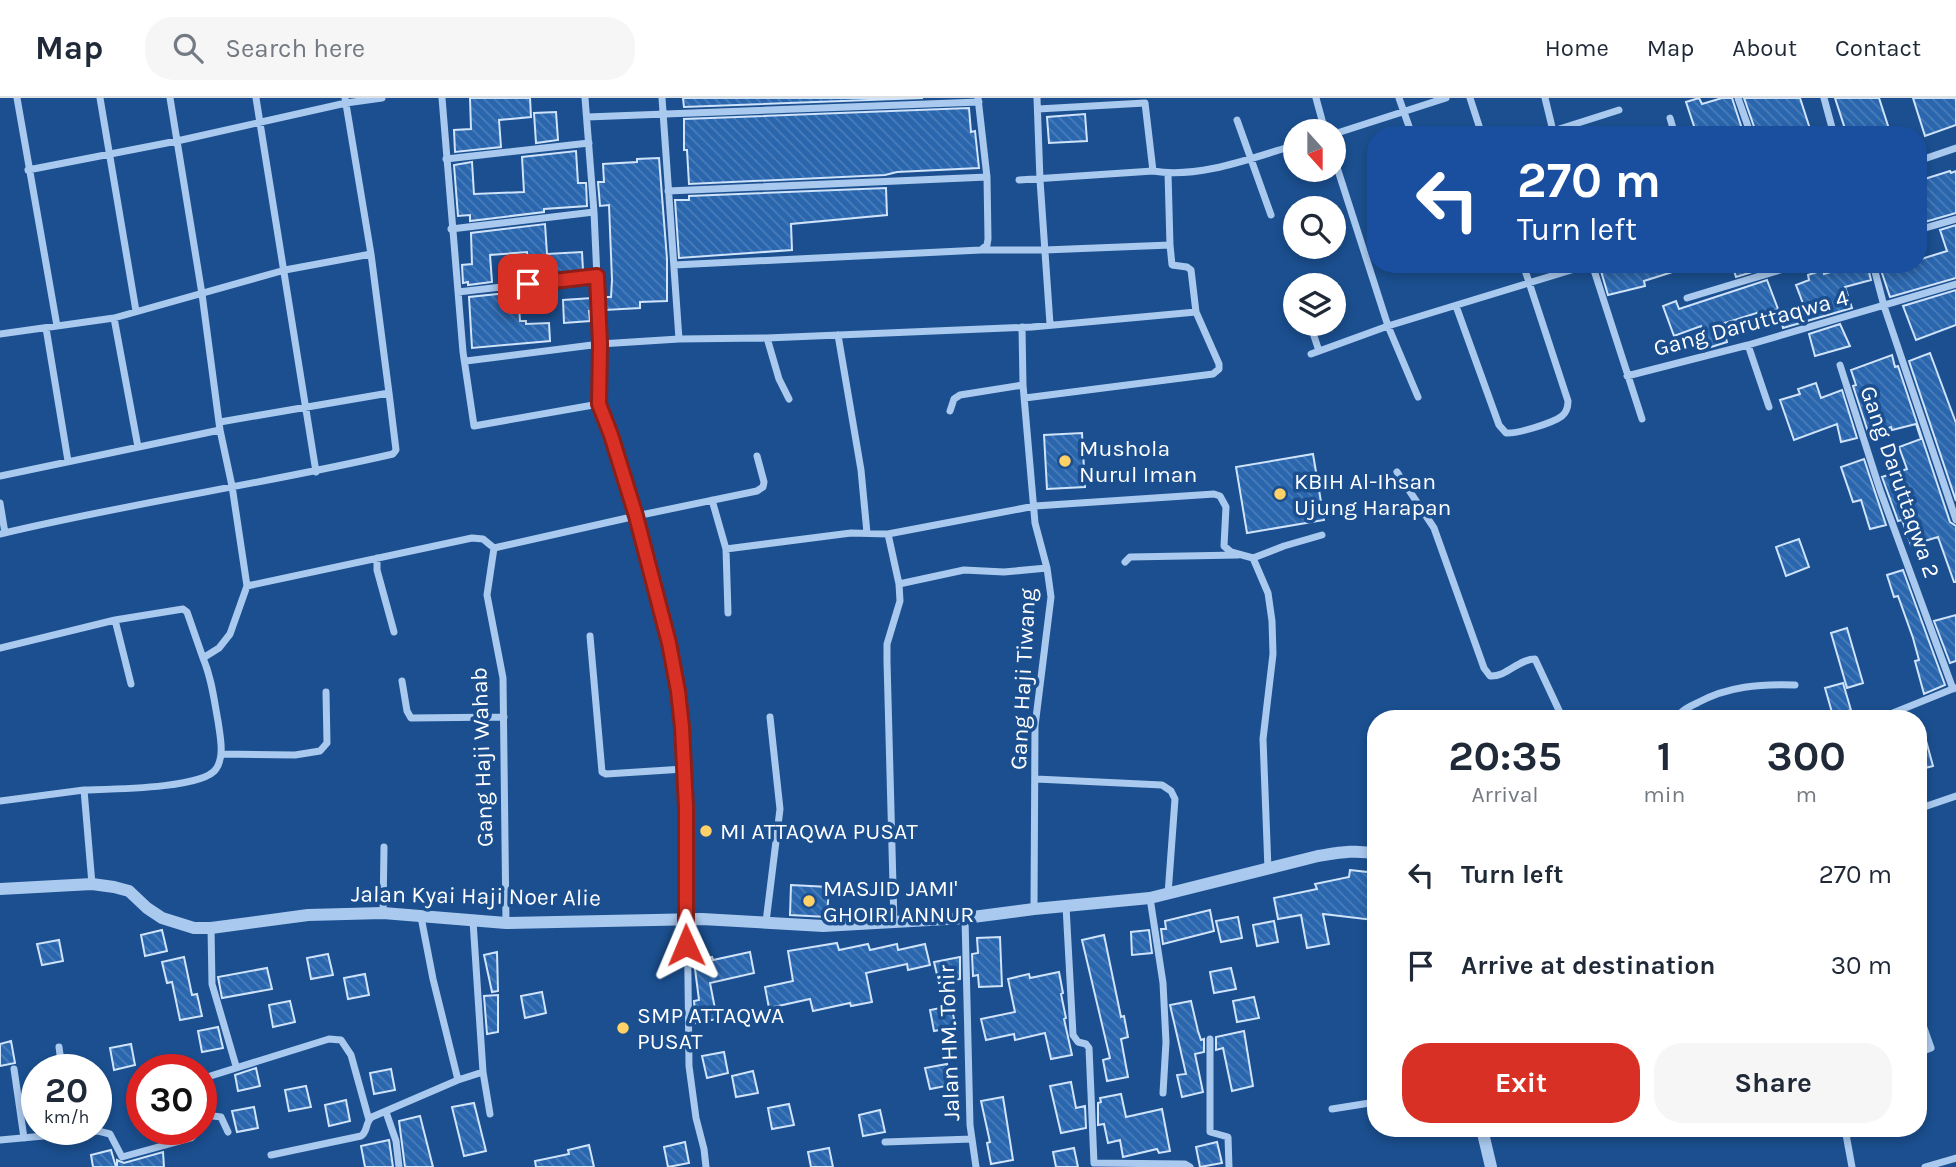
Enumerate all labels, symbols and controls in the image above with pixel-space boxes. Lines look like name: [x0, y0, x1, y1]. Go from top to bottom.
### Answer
search box: [145, 17, 635, 80]
text: Map: [35, 29, 103, 67]
icon: search: [169, 29, 207, 67]
text: Search here: [225, 33, 365, 64]
text: Home: [1545, 34, 1609, 62]
text: Map: [1647, 34, 1694, 62]
text: About: [1732, 34, 1797, 62]
text: Contact: [1835, 34, 1921, 62]
north arrow: [1283, 119, 1346, 182]
map controls: [1283, 119, 1346, 336]
text: 270 m: [1517, 152, 1661, 209]
icon: left: [1402, 154, 1493, 245]
button: search: [1283, 196, 1346, 259]
text: Turn left: [1517, 211, 1637, 248]
pin: [498, 254, 558, 314]
icon: arrive: [509, 265, 547, 303]
button: layers: [1283, 273, 1346, 336]
street label: Gang Daruttaqwa 4: [1650, 284, 1852, 362]
street label: Gang Daruttaqwa 2: [1854, 382, 1946, 582]
place label: Mushola Nurul Iman: [1079, 435, 1197, 488]
marker: Mushola Nurul Iman: [1057, 453, 1073, 469]
place label: KBIH Al-Ihsan Ujung Harapan: [1294, 468, 1451, 521]
marker: KBIH Al-Ihsan Ujung Harapan: [1272, 486, 1288, 502]
street label: Gang Haji Tiwang: [1005, 587, 1041, 771]
street label: Gang Haji Wahab: [465, 667, 499, 847]
text: 20:35: [1448, 731, 1562, 781]
text: 1: [1657, 731, 1672, 781]
text: 300: [1767, 731, 1846, 781]
text: Arrival: [1471, 781, 1539, 808]
text: min: [1643, 781, 1685, 808]
text: m: [1795, 781, 1817, 808]
place label: MI ATTAQWA PUSAT: [720, 818, 918, 845]
marker: MI ATTAQWA PUSAT: [698, 823, 714, 839]
icon: left: [1402, 856, 1440, 894]
text: Turn left: [1461, 859, 1563, 890]
text: 270 m: [1819, 859, 1892, 890]
place label: MASJID JAMI' GHOIRI ANNUR: [823, 875, 974, 928]
street label: Jalan Kyai Haji Noer Alie: [351, 880, 601, 912]
marker: MASJID JAMI' GHOIRI ANNUR: [801, 893, 817, 909]
position arrow: [649, 908, 723, 982]
icon: arrive: [1402, 947, 1440, 985]
text: Arrive at destination: [1461, 950, 1715, 981]
text: 30 m: [1831, 950, 1892, 981]
street label: Jalan HM. Tohir: [933, 964, 965, 1121]
place label: SMP ATTAQWA PUSAT: [637, 1002, 784, 1055]
marker: SMP ATTAQWA PUSAT: [615, 1020, 631, 1036]
button: Exit: [1402, 1043, 1640, 1123]
button: Share: [1654, 1043, 1892, 1123]
speed limit sign: 30: [126, 1054, 217, 1145]
text: 20: [45, 1070, 88, 1111]
text: km/h: [44, 1106, 89, 1128]

